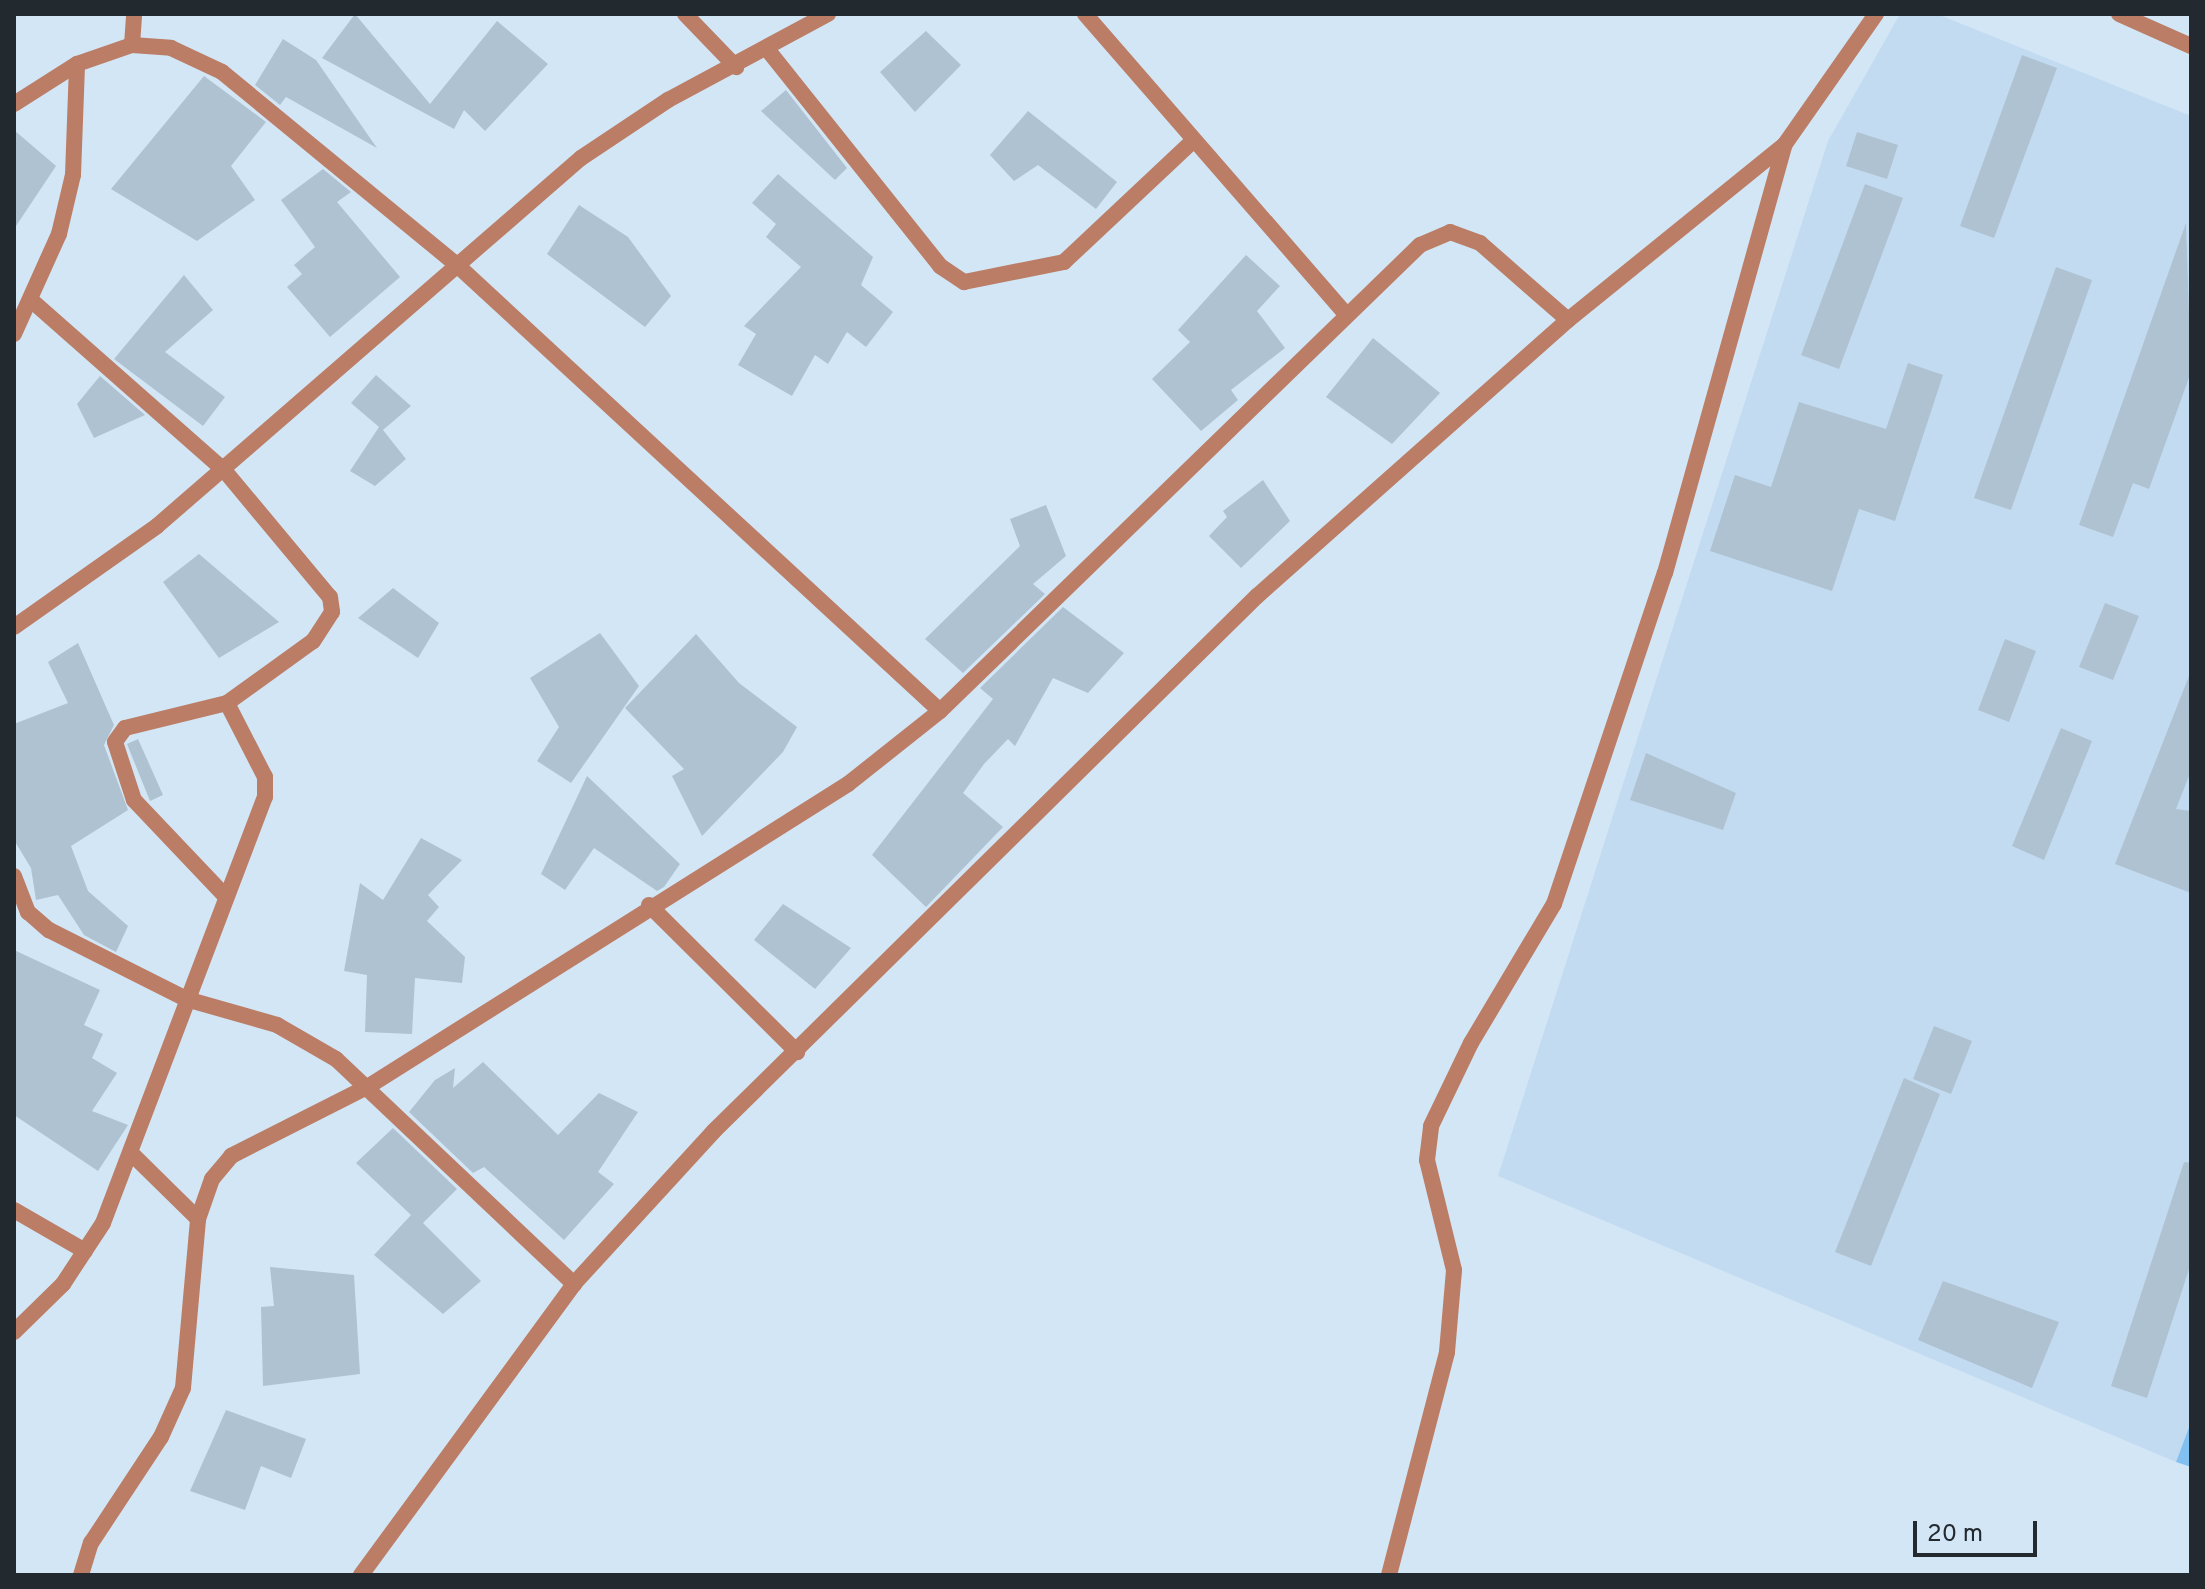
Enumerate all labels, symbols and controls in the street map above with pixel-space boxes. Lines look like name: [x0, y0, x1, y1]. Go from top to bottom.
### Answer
scale bar: [1917, 1505, 2041, 1555]
text: 20 m: [1927, 1520, 1983, 1550]

